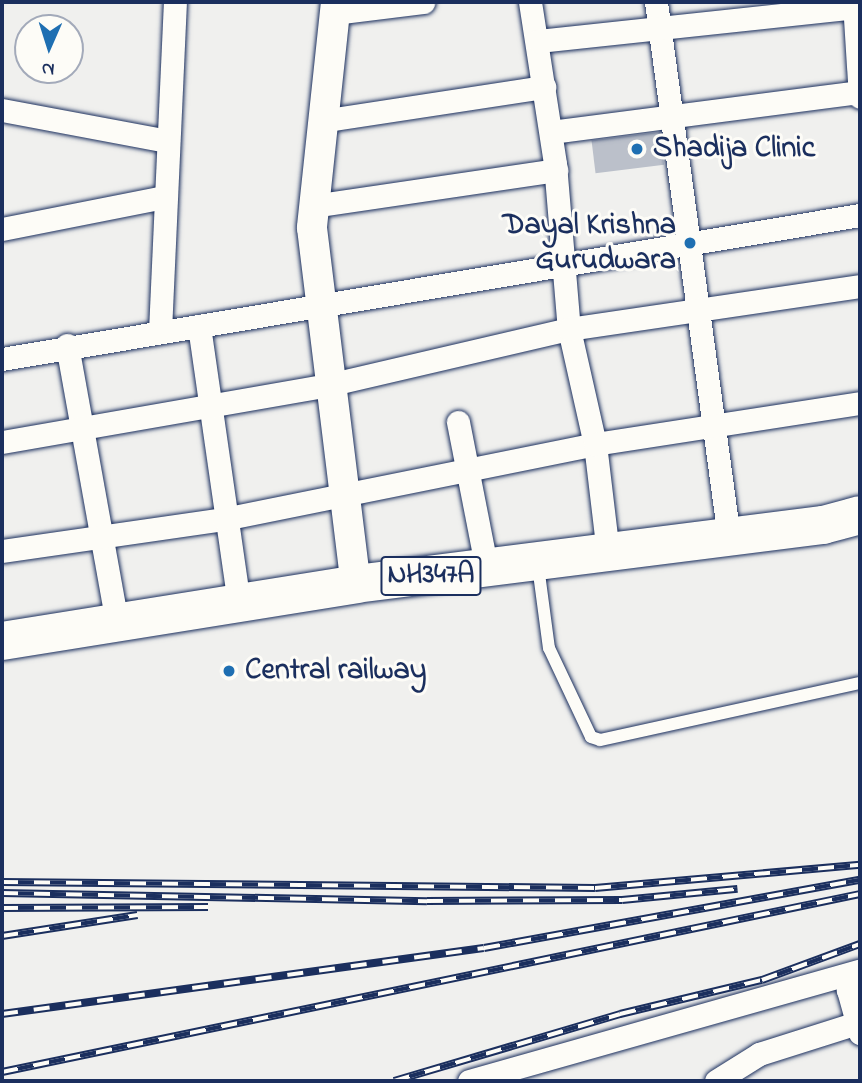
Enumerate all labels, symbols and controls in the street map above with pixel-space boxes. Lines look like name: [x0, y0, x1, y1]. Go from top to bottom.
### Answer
north arrow: [14, 14, 84, 84]
text: N: [41, 55, 55, 82]
place label: Shadija Clinic: [653, 131, 815, 167]
marker: Shadija Clinic: [627, 139, 647, 159]
place label: Dayal Krishna Gurudwara: [503, 208, 676, 278]
marker: Dayal Krishna Gurudwara: [682, 235, 698, 251]
road number: NH347A: [380, 552, 482, 600]
place label: Central railway: [245, 653, 426, 689]
marker: Central railway: [219, 661, 239, 681]

